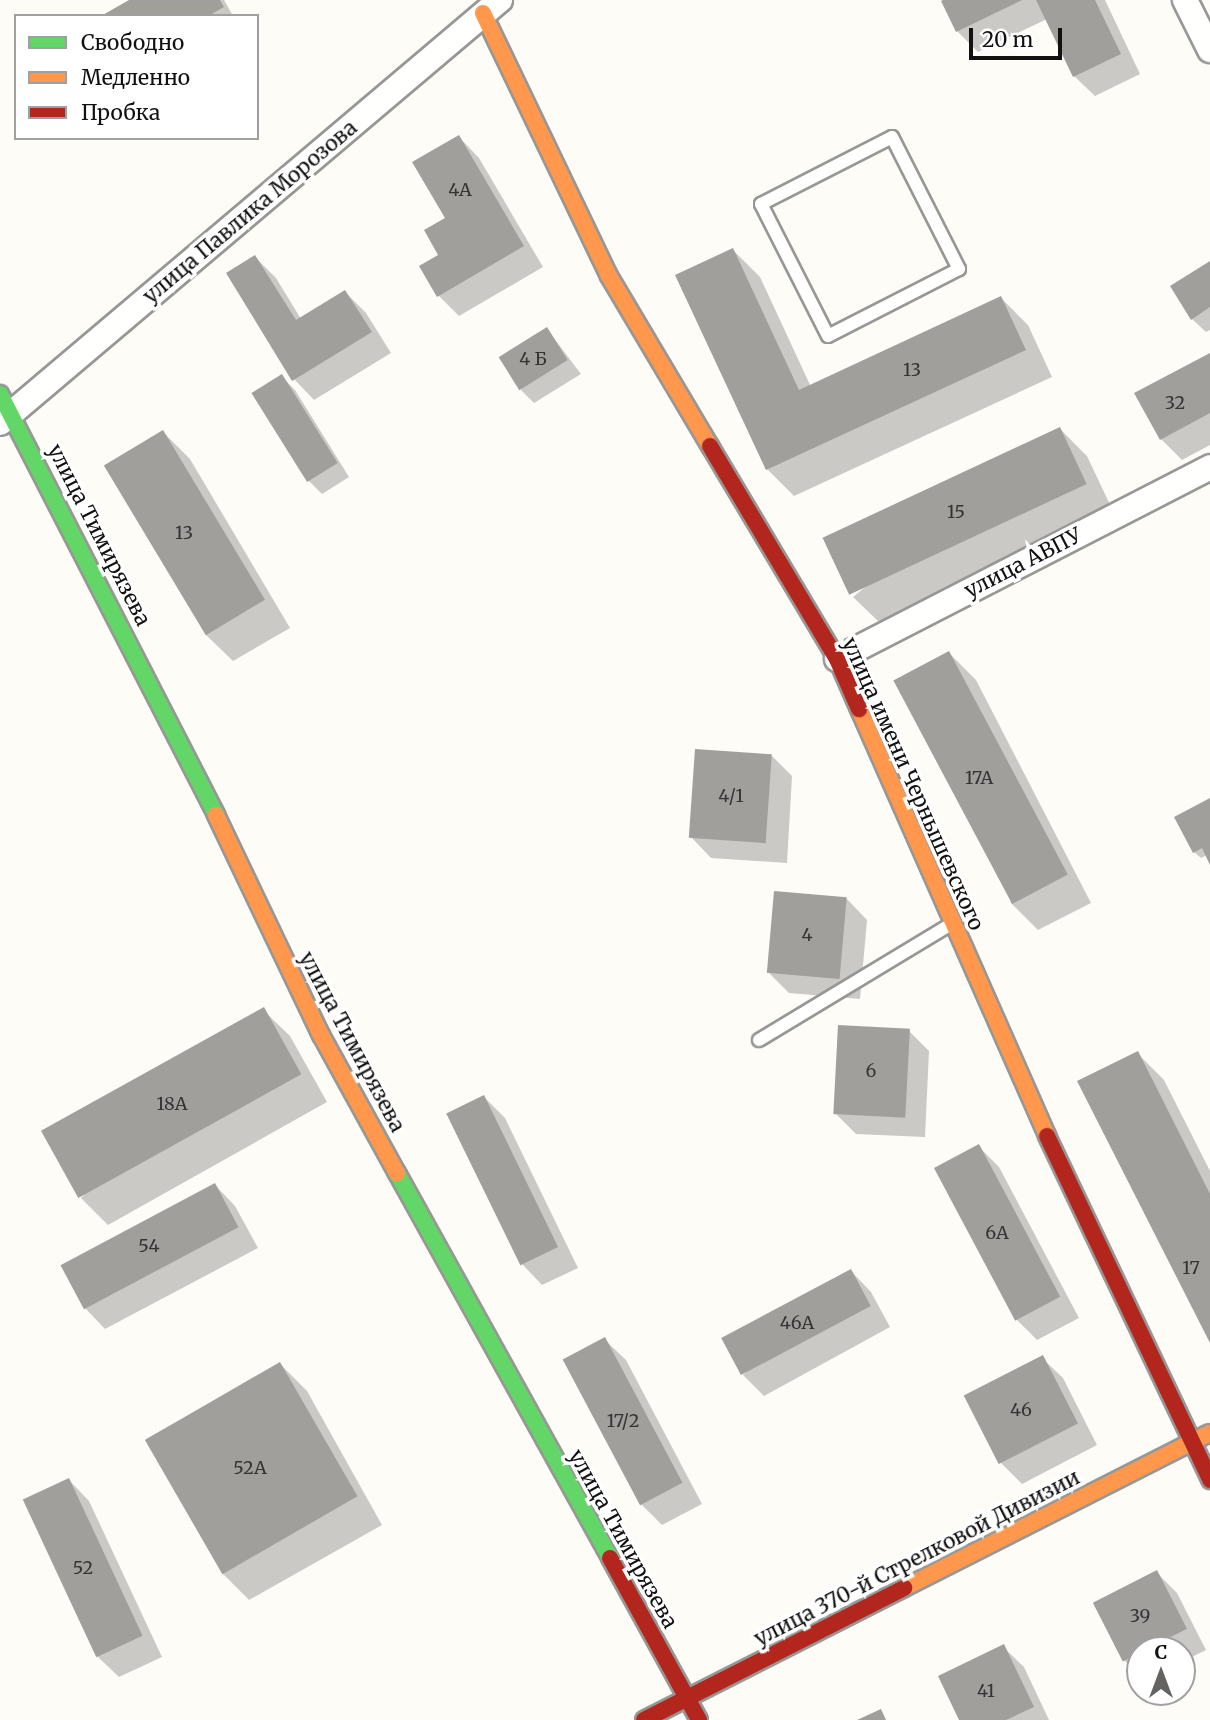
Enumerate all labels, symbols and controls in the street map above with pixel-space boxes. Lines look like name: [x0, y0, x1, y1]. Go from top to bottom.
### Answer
legend: [14, 14, 259, 140]
scale bar: [972, 14, 1065, 58]
text: 20 m: [982, 26, 1033, 53]
text: Свободно: [81, 29, 184, 56]
text: Медленно: [81, 64, 190, 91]
text: Пробка: [81, 99, 160, 126]
street label: улица Павлика Морозова: [138, 115, 362, 309]
house number: 4А: [448, 179, 472, 201]
house number: 4 Б: [519, 348, 547, 370]
house number: 13: [903, 359, 921, 381]
house number: 32: [1165, 392, 1185, 414]
street label: улица Тимирязева: [42, 440, 156, 630]
house number: 15: [947, 501, 965, 523]
house number: 13: [175, 522, 193, 544]
street label: улица АВПУ: [960, 523, 1086, 603]
street label: улица имени Чернышевского: [837, 634, 989, 934]
house number: 17А: [965, 767, 993, 789]
house number: 4/1: [718, 785, 744, 807]
house number: 4: [801, 924, 813, 946]
street label: улица Тимирязева: [294, 947, 410, 1137]
house number: 6: [866, 1060, 876, 1082]
house number: 18А: [157, 1093, 187, 1115]
house number: 6А: [985, 1222, 1009, 1244]
house number: 54: [138, 1235, 160, 1257]
house number: 17: [1182, 1257, 1200, 1279]
house number: 46А: [780, 1312, 814, 1334]
house number: 46: [1010, 1399, 1032, 1421]
house number: 17/2: [607, 1410, 639, 1432]
street label: улица Тимирязева: [563, 1445, 683, 1633]
house number: 52А: [233, 1457, 267, 1479]
street label: улица 370-й Стрелковой Дивизии: [750, 1465, 1084, 1651]
house number: 52: [73, 1557, 93, 1579]
house number: 39: [1130, 1605, 1150, 1627]
north arrow: [1126, 1636, 1196, 1706]
text: С: [1155, 1640, 1167, 1664]
house number: 41: [977, 1680, 995, 1702]

